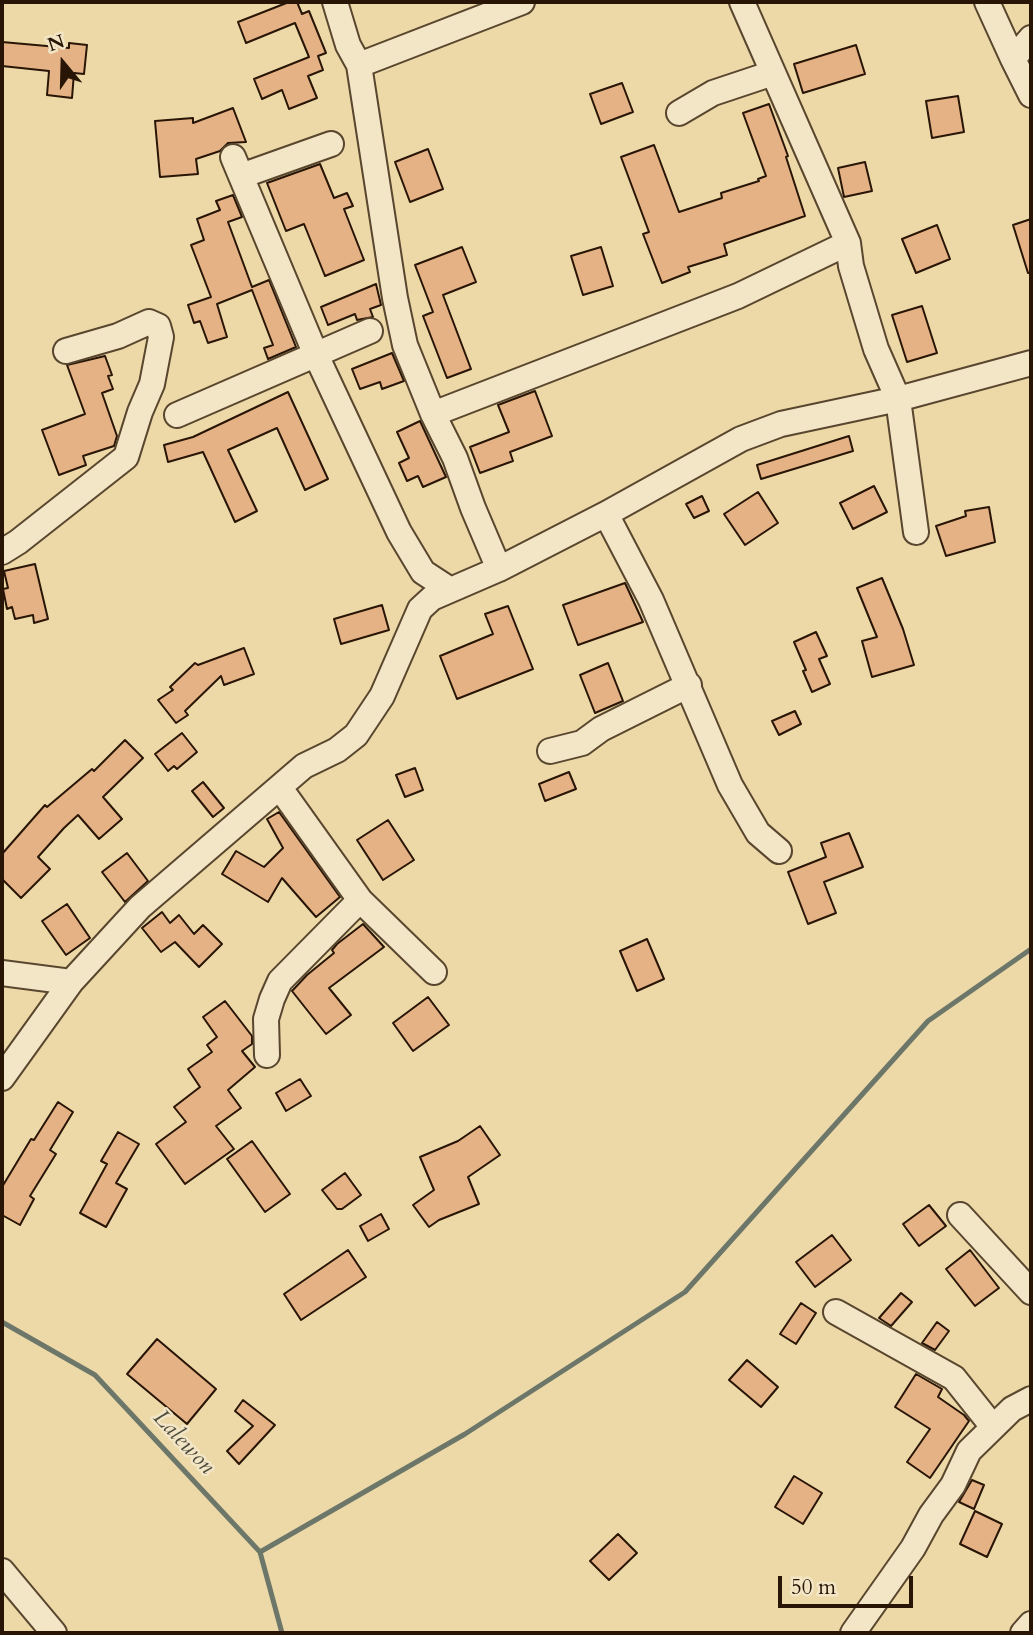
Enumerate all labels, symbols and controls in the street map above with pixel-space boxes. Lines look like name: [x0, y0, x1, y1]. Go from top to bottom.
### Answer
north arrow: [28, 28, 98, 98]
text: N: [44, 28, 68, 58]
water label: Lalewon: [146, 1405, 220, 1481]
scale bar: [781, 1562, 916, 1606]
text: 50 m: [791, 1573, 836, 1602]

